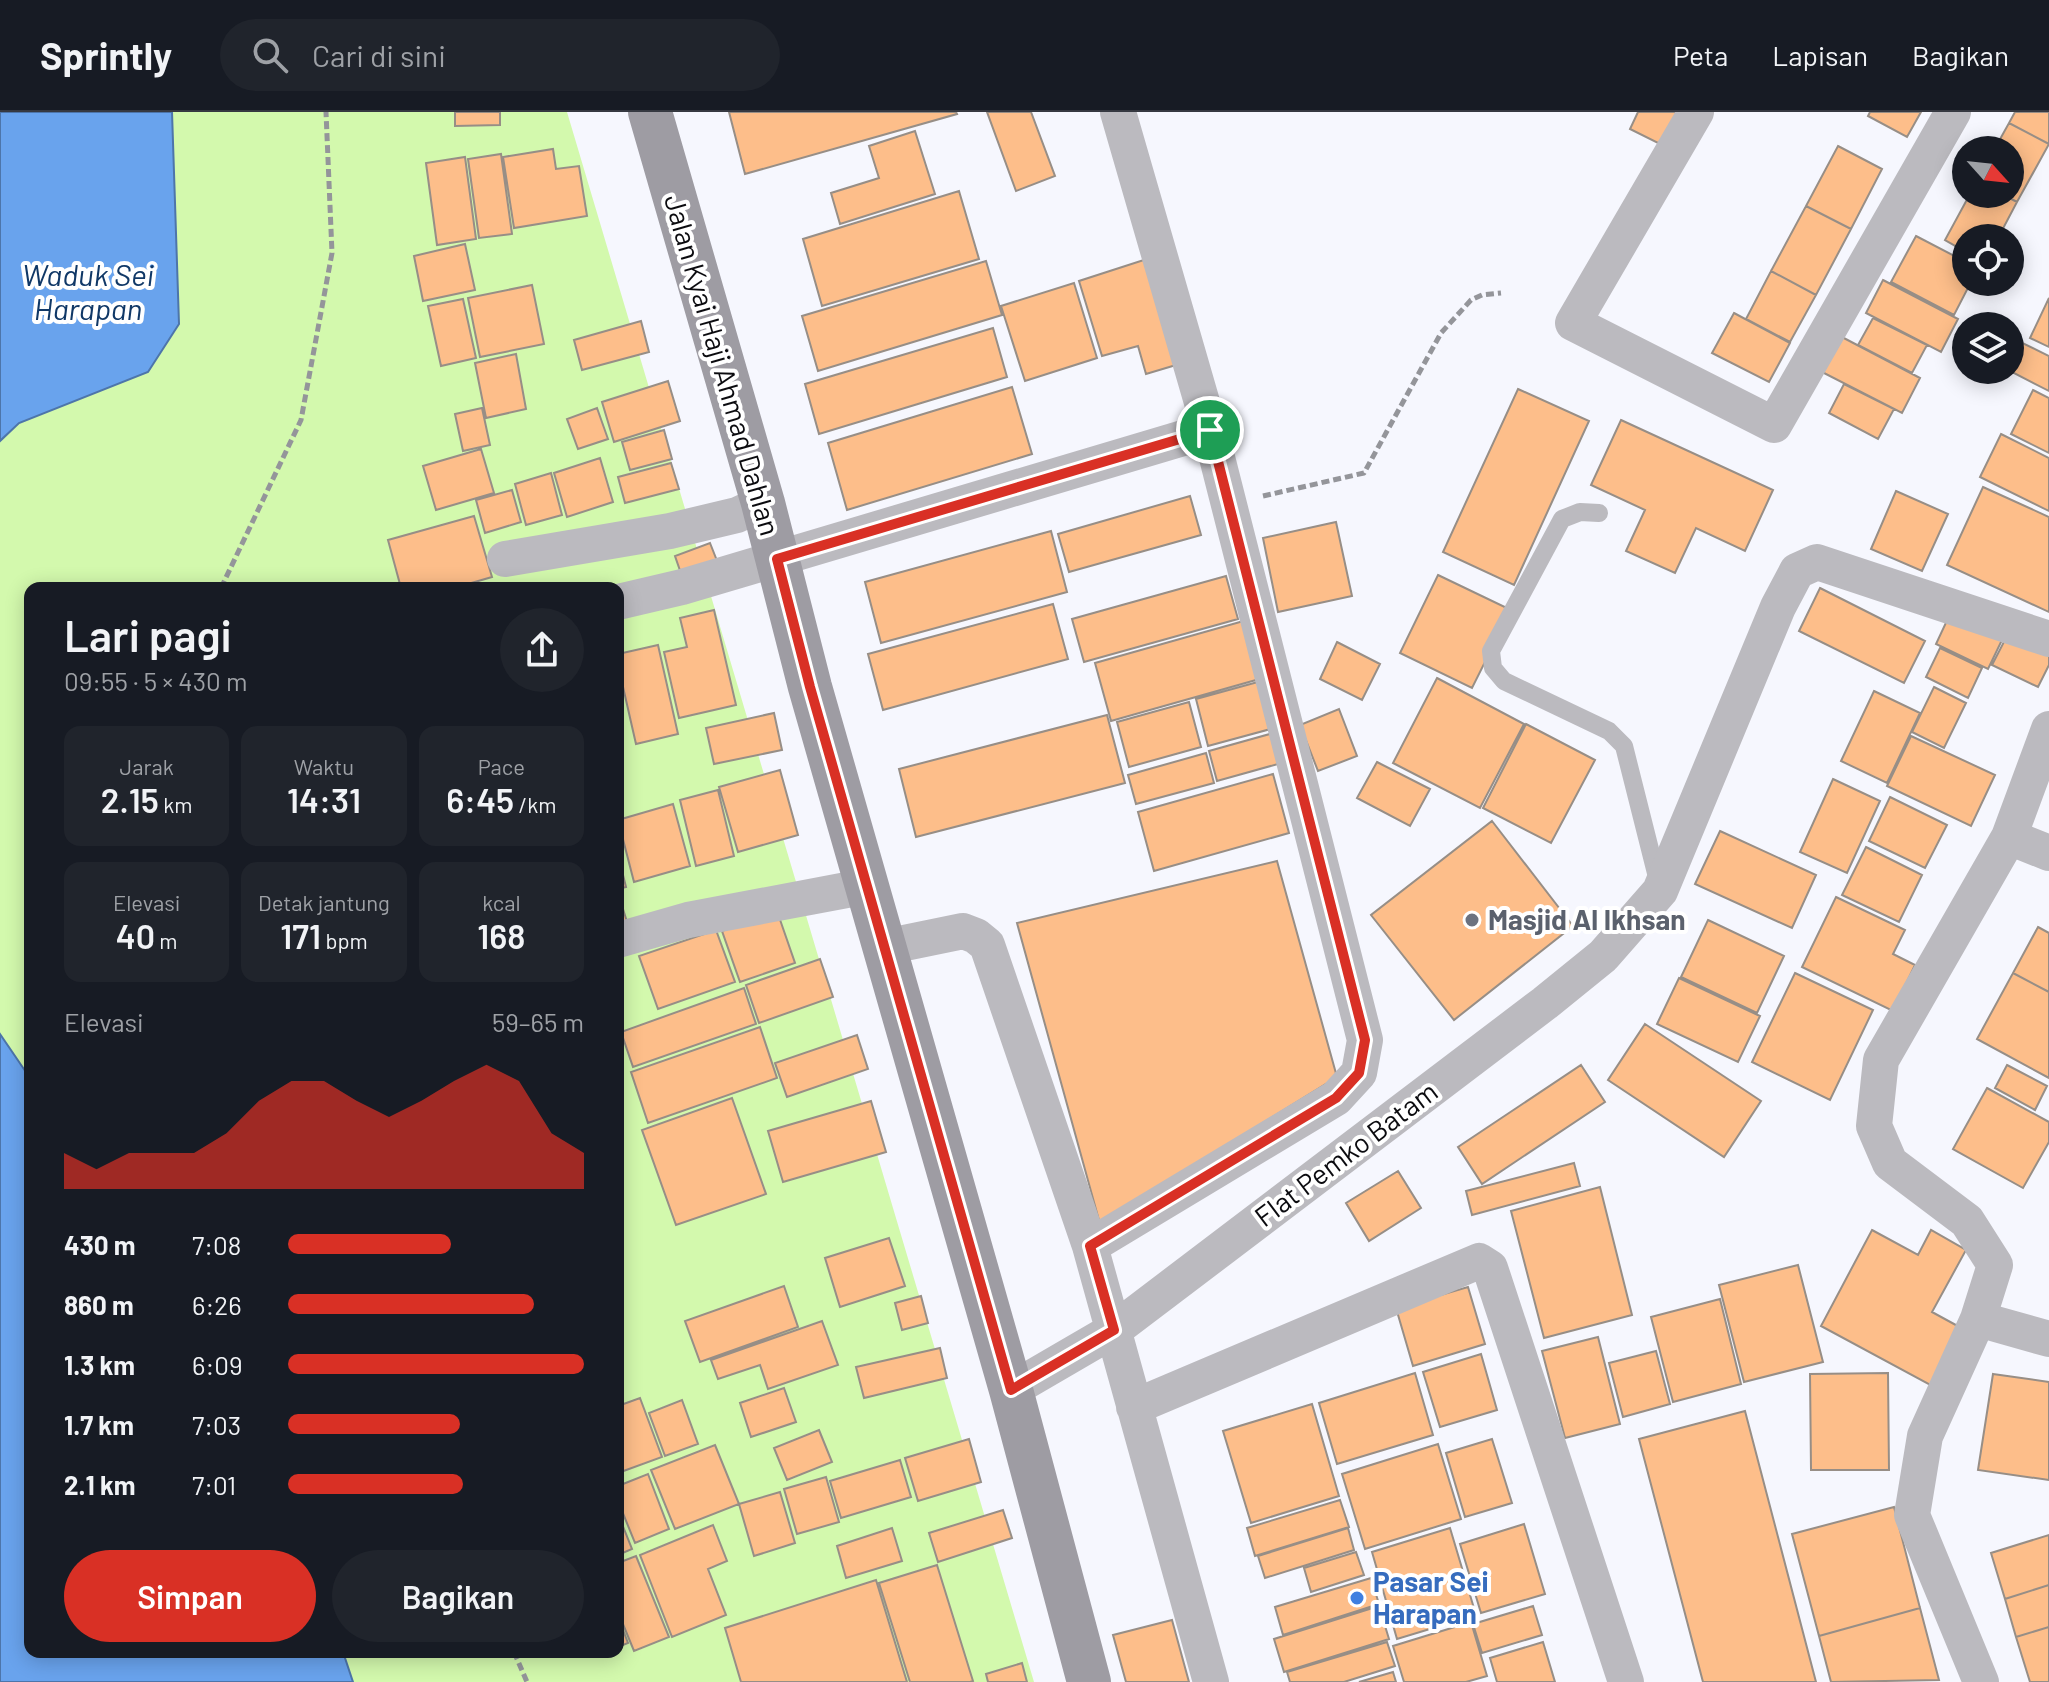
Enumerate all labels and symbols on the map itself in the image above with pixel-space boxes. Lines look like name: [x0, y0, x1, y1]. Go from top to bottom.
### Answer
north arrow: [1952, 136, 2024, 208]
street label: Jalan Kyai Haji Ahmad Dahlan: [658, 190, 788, 539]
water label: Waduk Sei Harapan: [22, 256, 155, 326]
pin: [1176, 396, 1244, 464]
place label: Masjid Al Ikhsan: [1488, 902, 1686, 936]
marker: Masjid Al Ikhsan: [1463, 911, 1481, 929]
street label: Flat Pemko Batam: [1247, 1073, 1444, 1233]
place label: Pasar Sei Harapan: [1373, 1564, 1489, 1630]
marker: Pasar Sei Harapan: [1348, 1589, 1366, 1607]

